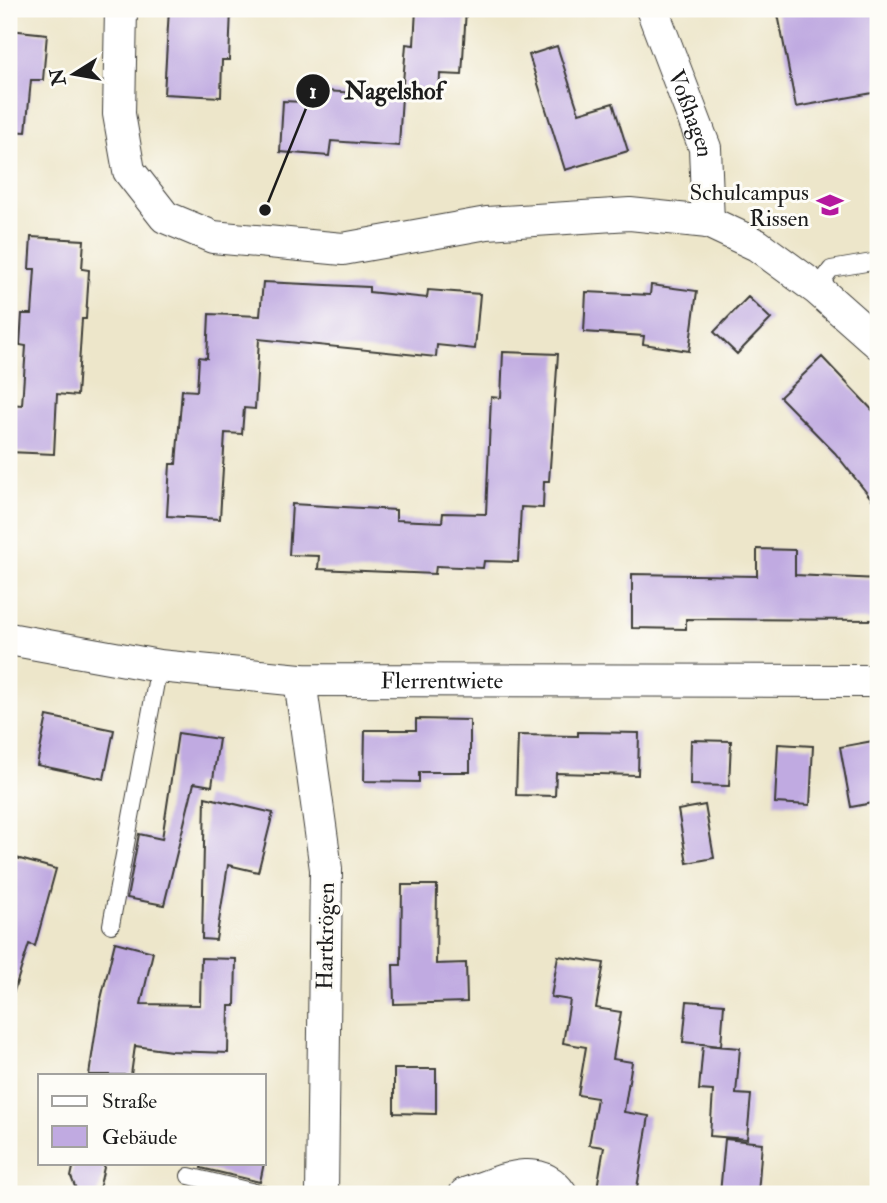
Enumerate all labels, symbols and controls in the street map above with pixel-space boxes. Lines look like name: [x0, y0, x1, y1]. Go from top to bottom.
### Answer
north arrow: [38, 38, 108, 108]
text: N: [45, 65, 72, 89]
street label: Voßhagen: [661, 66, 719, 158]
callout: Nagelshof: [295, 68, 457, 113]
text: Nagelshof: [344, 76, 448, 107]
text: 1: [309, 78, 317, 105]
place label: Schulcampus Rissen: [689, 178, 809, 233]
school or university icon: Schulcampus Rissen: [815, 190, 845, 220]
street label: Flerrentwiete: [381, 666, 504, 695]
street label: Hartkrögen: [310, 882, 341, 990]
legend: [38, 1074, 266, 1164]
text: Straße: [102, 1088, 157, 1115]
text: Gebäude: [102, 1124, 178, 1151]

